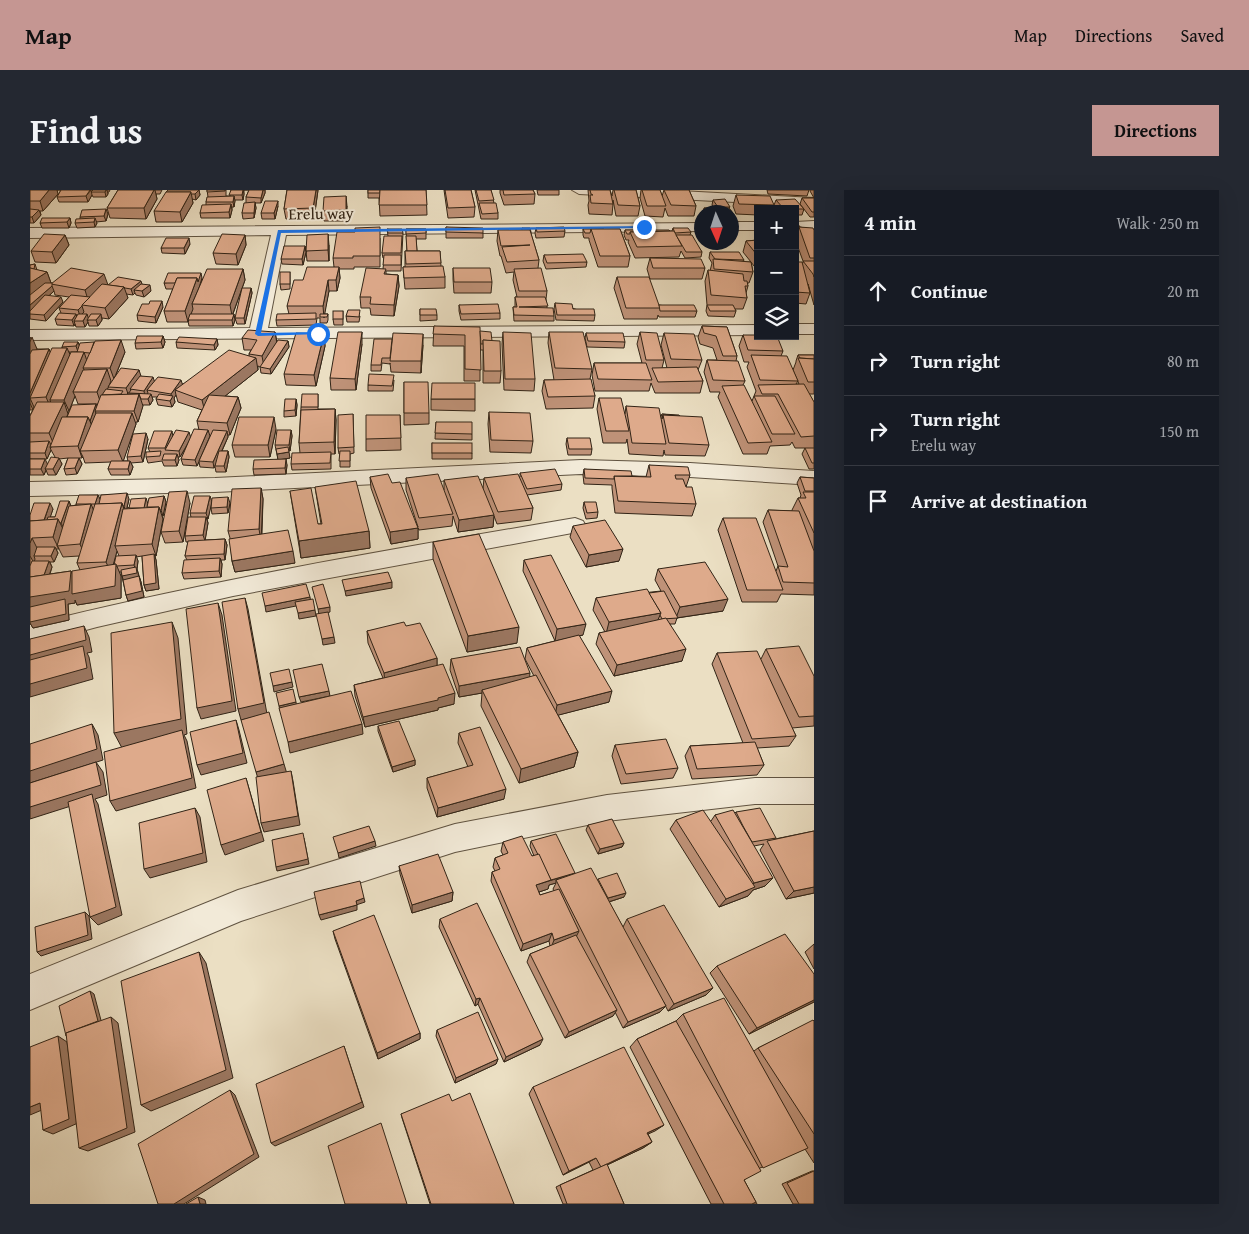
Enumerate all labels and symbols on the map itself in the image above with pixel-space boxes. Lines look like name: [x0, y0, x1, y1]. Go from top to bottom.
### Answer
street label: Erelu way: [288, 200, 354, 226]
north arrow: [694, 205, 739, 250]
route end: [633, 216, 656, 239]
route start: [307, 323, 330, 346]

